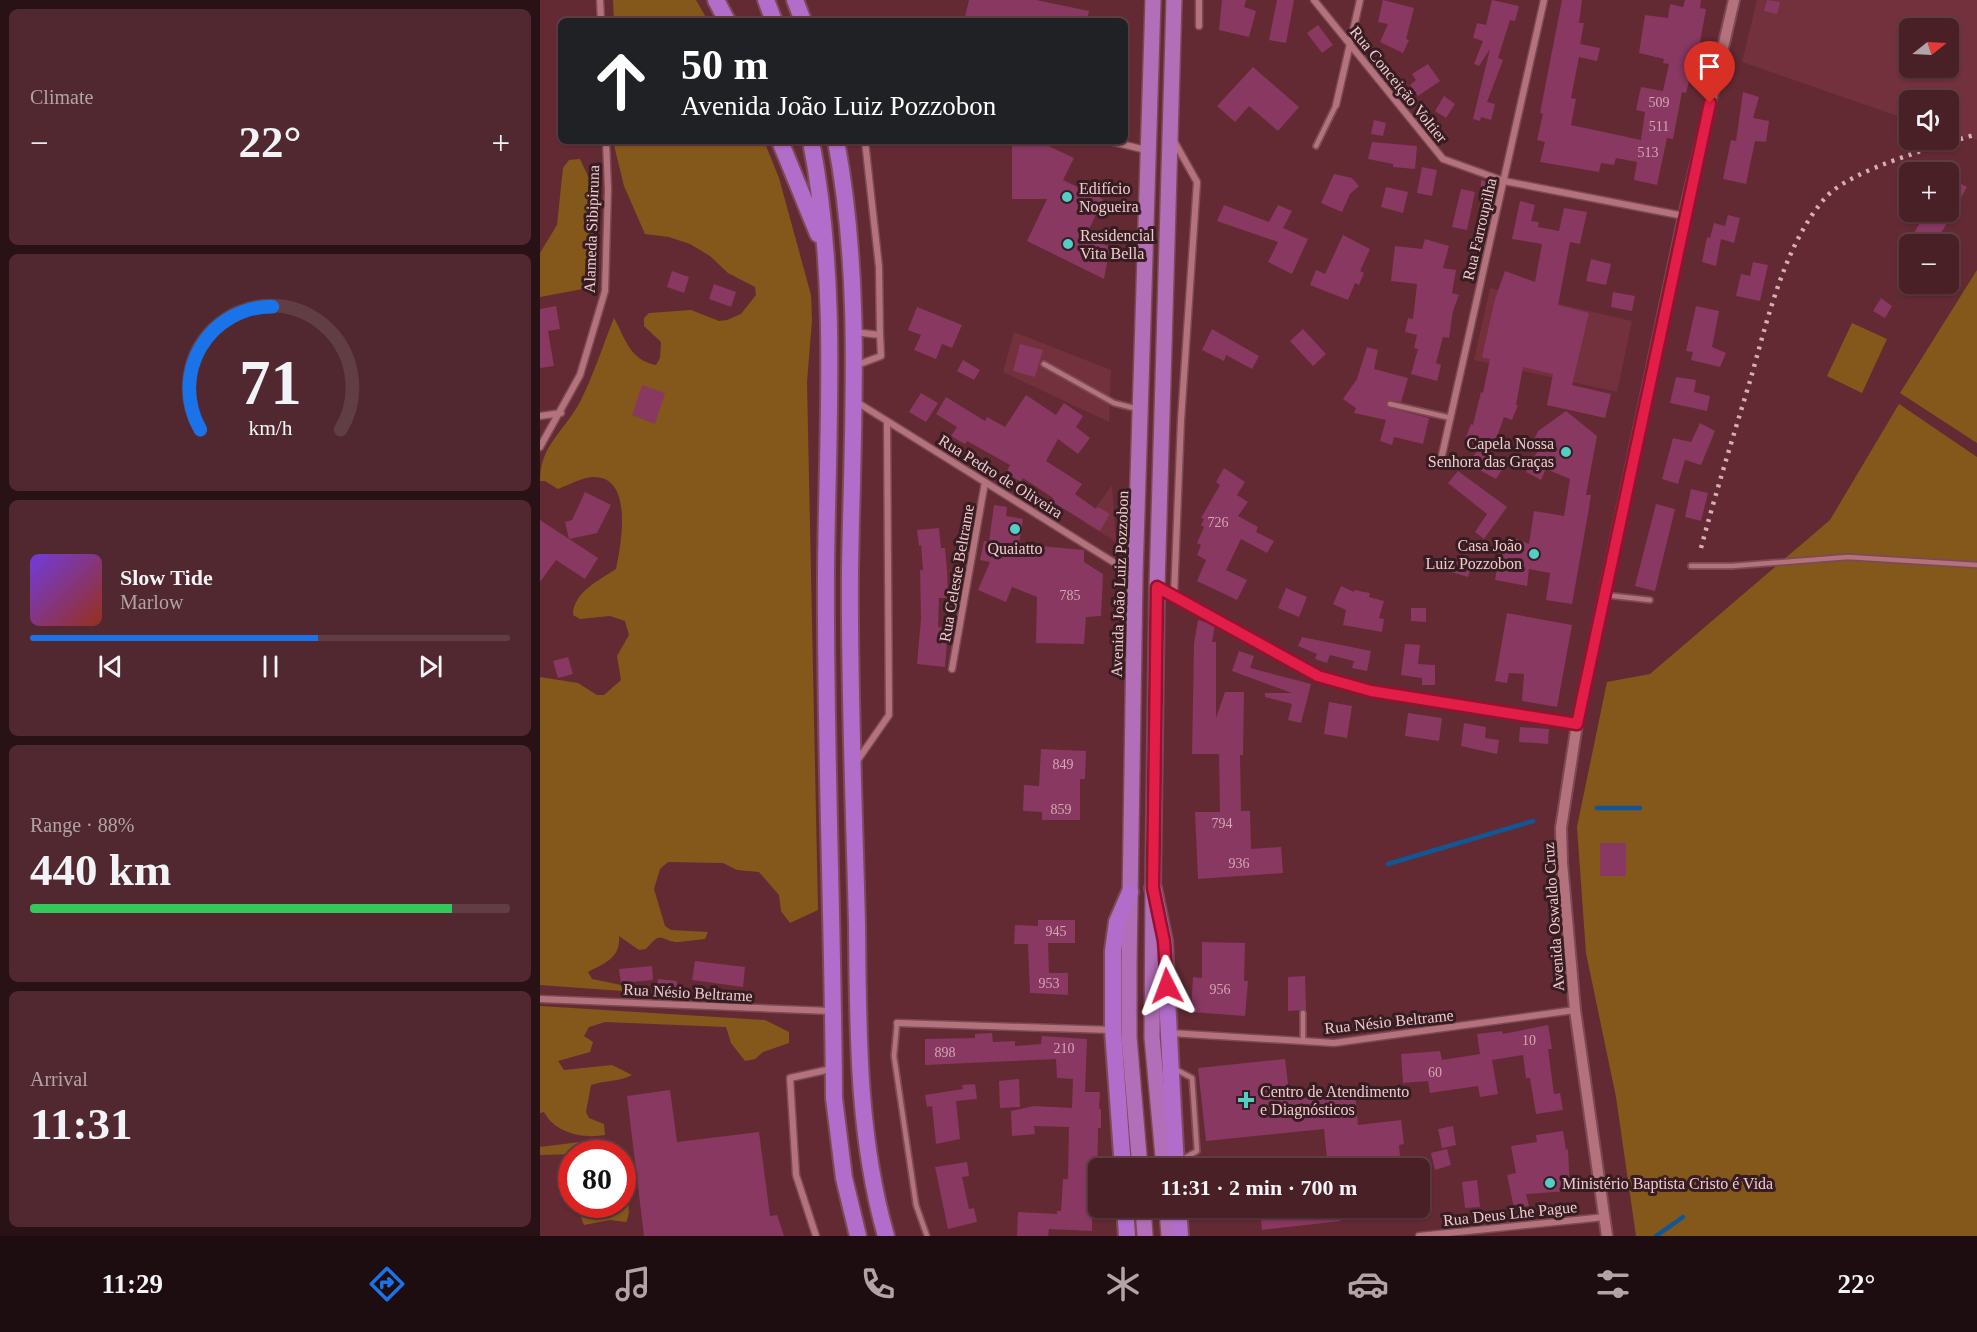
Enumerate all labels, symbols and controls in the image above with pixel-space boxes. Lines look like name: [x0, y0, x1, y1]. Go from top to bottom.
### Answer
north arrow: [1899, 18, 1959, 78]
map controls: [1899, 18, 1959, 294]
street label: Rua Conceição Voltier: [1346, 23, 1451, 147]
pin: [1684, 41, 1735, 103]
icon: ahead: [582, 42, 660, 120]
text: 50 m: [681, 42, 769, 88]
icon: arrive: [1693, 50, 1726, 83]
text: Climate: [30, 86, 93, 108]
button: sound: [1899, 90, 1959, 150]
text: Avenida João Luiz Pozzobon: [681, 91, 996, 121]
house number: 509: [1649, 95, 1670, 110]
text: 22°: [239, 117, 302, 167]
house number: 511: [1649, 119, 1669, 134]
text: −: [30, 125, 49, 161]
text: +: [491, 125, 510, 161]
house number: 513: [1638, 145, 1659, 160]
button: +: [1899, 162, 1959, 222]
street label: Alameda Sibipiruna: [581, 165, 603, 294]
street label: Rua Farroupilha: [1459, 176, 1500, 282]
place label: Edifício Nogueira: [1079, 180, 1139, 216]
marker: Edifício Nogueira: [1060, 190, 1074, 204]
place label: Residencial Vita Bella: [1080, 227, 1155, 262]
button: −: [1899, 234, 1959, 294]
marker: Residencial Vita Bella: [1061, 237, 1075, 251]
text: 71: [239, 348, 301, 417]
text: km/h: [248, 416, 292, 440]
street label: Rua Pedro de Oliveira: [936, 431, 1066, 521]
place label: Capela Nossa Senhora das Graças: [1428, 435, 1554, 471]
marker: Capela Nossa Senhora das Graças: [1559, 445, 1573, 459]
street label: Avenida João Luiz Pozzobon: [1108, 490, 1131, 678]
street label: Rua Celeste Beltrame: [936, 503, 977, 643]
house number: 726: [1208, 515, 1229, 530]
marker: Quaiatto: [1008, 522, 1022, 536]
place label: Casa João Luiz Pozzobon: [1426, 537, 1522, 572]
place label: Quaiatto: [987, 540, 1043, 557]
marker: Casa João Luiz Pozzobon: [1527, 547, 1541, 561]
text: Slow Tide: [120, 565, 213, 590]
house number: 785: [1060, 588, 1081, 603]
text: Marlow: [120, 591, 183, 613]
icon: previous: [94, 650, 127, 683]
icon: pause: [254, 650, 287, 683]
icon: next: [414, 650, 447, 683]
house number: 849: [1053, 757, 1074, 772]
house number: 859: [1051, 802, 1072, 817]
text: Range · 88%: [30, 814, 134, 836]
house number: 794: [1212, 816, 1233, 831]
street label: Avenida Oswaldo Cruz: [1540, 842, 1567, 992]
text: 440 km: [30, 845, 171, 895]
house number: 936: [1229, 856, 1250, 871]
house number: 945: [1046, 924, 1067, 939]
position arrow: [1135, 954, 1199, 1018]
house number: 953: [1039, 976, 1060, 991]
street label: Rua Nésio Beltrame: [623, 981, 753, 1004]
house number: 956: [1210, 982, 1231, 997]
street label: Rua Nésio Beltrame: [1324, 1006, 1454, 1037]
house number: 10: [1522, 1033, 1536, 1048]
house number: 210: [1054, 1041, 1075, 1056]
house number: 898: [935, 1045, 956, 1060]
house number: 60: [1428, 1065, 1442, 1080]
text: Arrival: [30, 1068, 88, 1090]
place label: Centro de Atendimento e Diagnósticos: [1260, 1083, 1409, 1119]
marker: Centro de Atendimento e Diagnósticos: [1237, 1091, 1255, 1109]
text: 11:31: [30, 1099, 133, 1149]
speed limit sign: 80: [558, 1140, 636, 1218]
text: 11:31 · 2 min · 700 m: [1161, 1175, 1357, 1200]
place label: Ministério Baptista Cristo é Vida: [1562, 1175, 1773, 1193]
marker: Ministério Baptista Cristo é Vida: [1543, 1176, 1557, 1190]
street label: Rua Deus Lhe Pague: [1442, 1198, 1578, 1230]
icon: directions: [366, 1263, 408, 1305]
icon: music: [612, 1263, 654, 1305]
icon: phone: [857, 1263, 899, 1305]
icon: climate: [1102, 1263, 1144, 1305]
icon: car: [1347, 1263, 1389, 1305]
icon: filters: [1592, 1263, 1634, 1305]
text: 11:29: [102, 1269, 163, 1299]
text: 22°: [1838, 1269, 1875, 1299]

